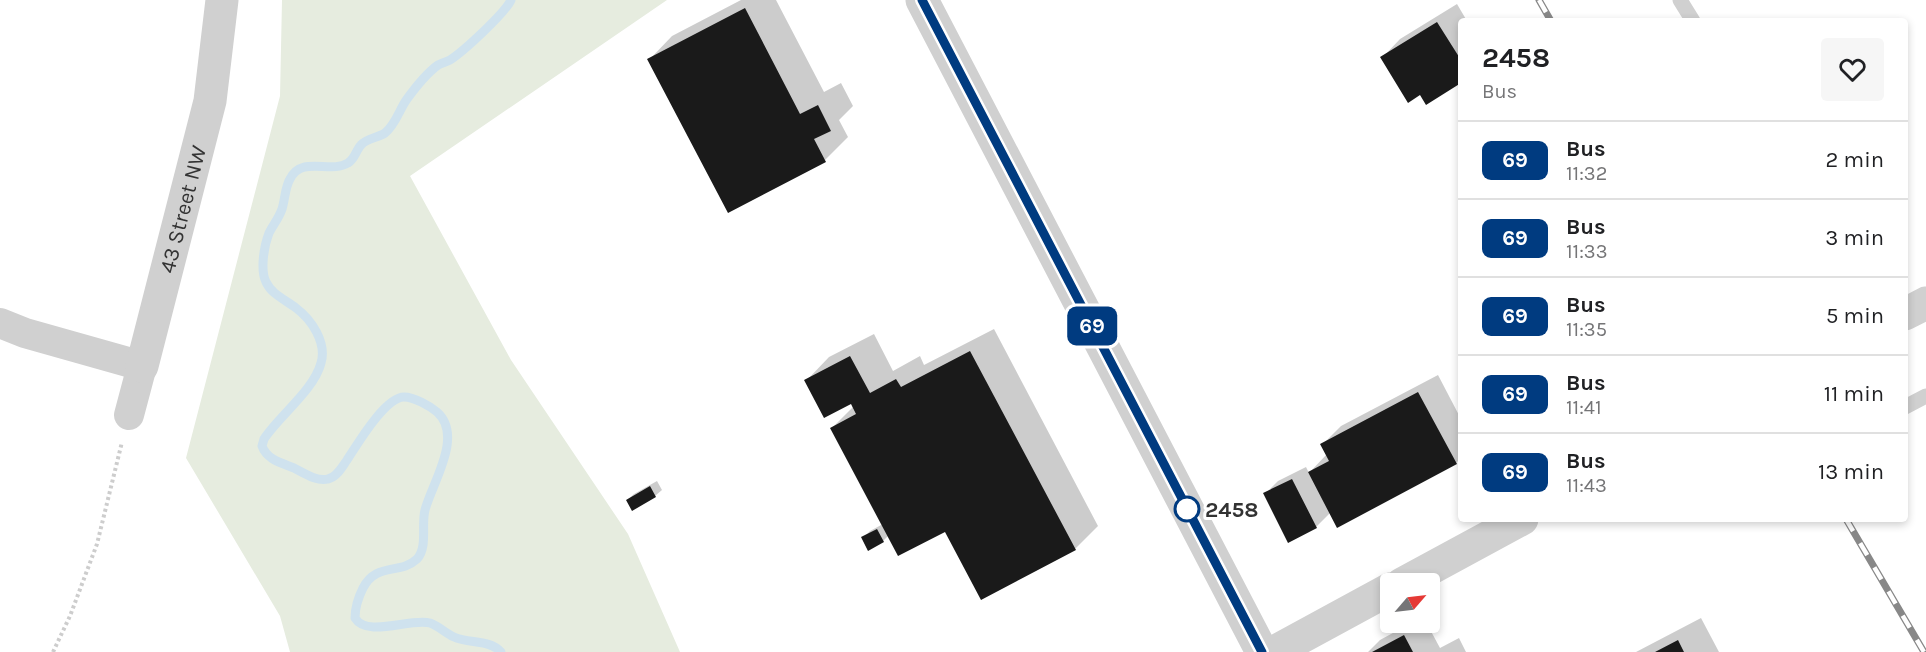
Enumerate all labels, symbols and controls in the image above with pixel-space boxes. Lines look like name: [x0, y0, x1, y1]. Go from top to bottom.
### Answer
button: heart: [1821, 38, 1884, 101]
text: 2458: [1482, 41, 1550, 74]
text: Bus: [1482, 80, 1517, 103]
text: Bus: [1566, 136, 1606, 162]
street label: 43 Street NW: [154, 142, 212, 276]
text: 2 min: [1826, 147, 1884, 173]
text: 69: [1502, 148, 1528, 172]
text: 11:32: [1566, 162, 1607, 185]
text: Bus: [1566, 214, 1606, 240]
text: 3 min: [1825, 225, 1884, 251]
text: 69: [1502, 226, 1528, 250]
text: 11:33: [1566, 240, 1607, 263]
text: Bus: [1566, 292, 1606, 318]
text: 5 min: [1826, 303, 1884, 329]
text: 69: [1502, 304, 1528, 328]
line badge: 69: [1065, 306, 1119, 346]
text: 69: [1079, 314, 1105, 338]
text: 11:35: [1566, 318, 1607, 341]
text: Bus: [1566, 370, 1606, 396]
text: 11 min: [1824, 381, 1884, 407]
text: 69: [1502, 382, 1528, 406]
text: 11:41: [1566, 396, 1602, 419]
text: Bus: [1566, 448, 1606, 474]
text: 13 min: [1818, 459, 1884, 485]
text: 69: [1502, 460, 1528, 484]
text: 11:43: [1566, 474, 1607, 497]
marker: 2458: [1174, 496, 1200, 522]
place label: 2458: [1205, 497, 1258, 523]
north arrow: [1380, 573, 1440, 633]
map controls: [1380, 573, 1440, 633]

